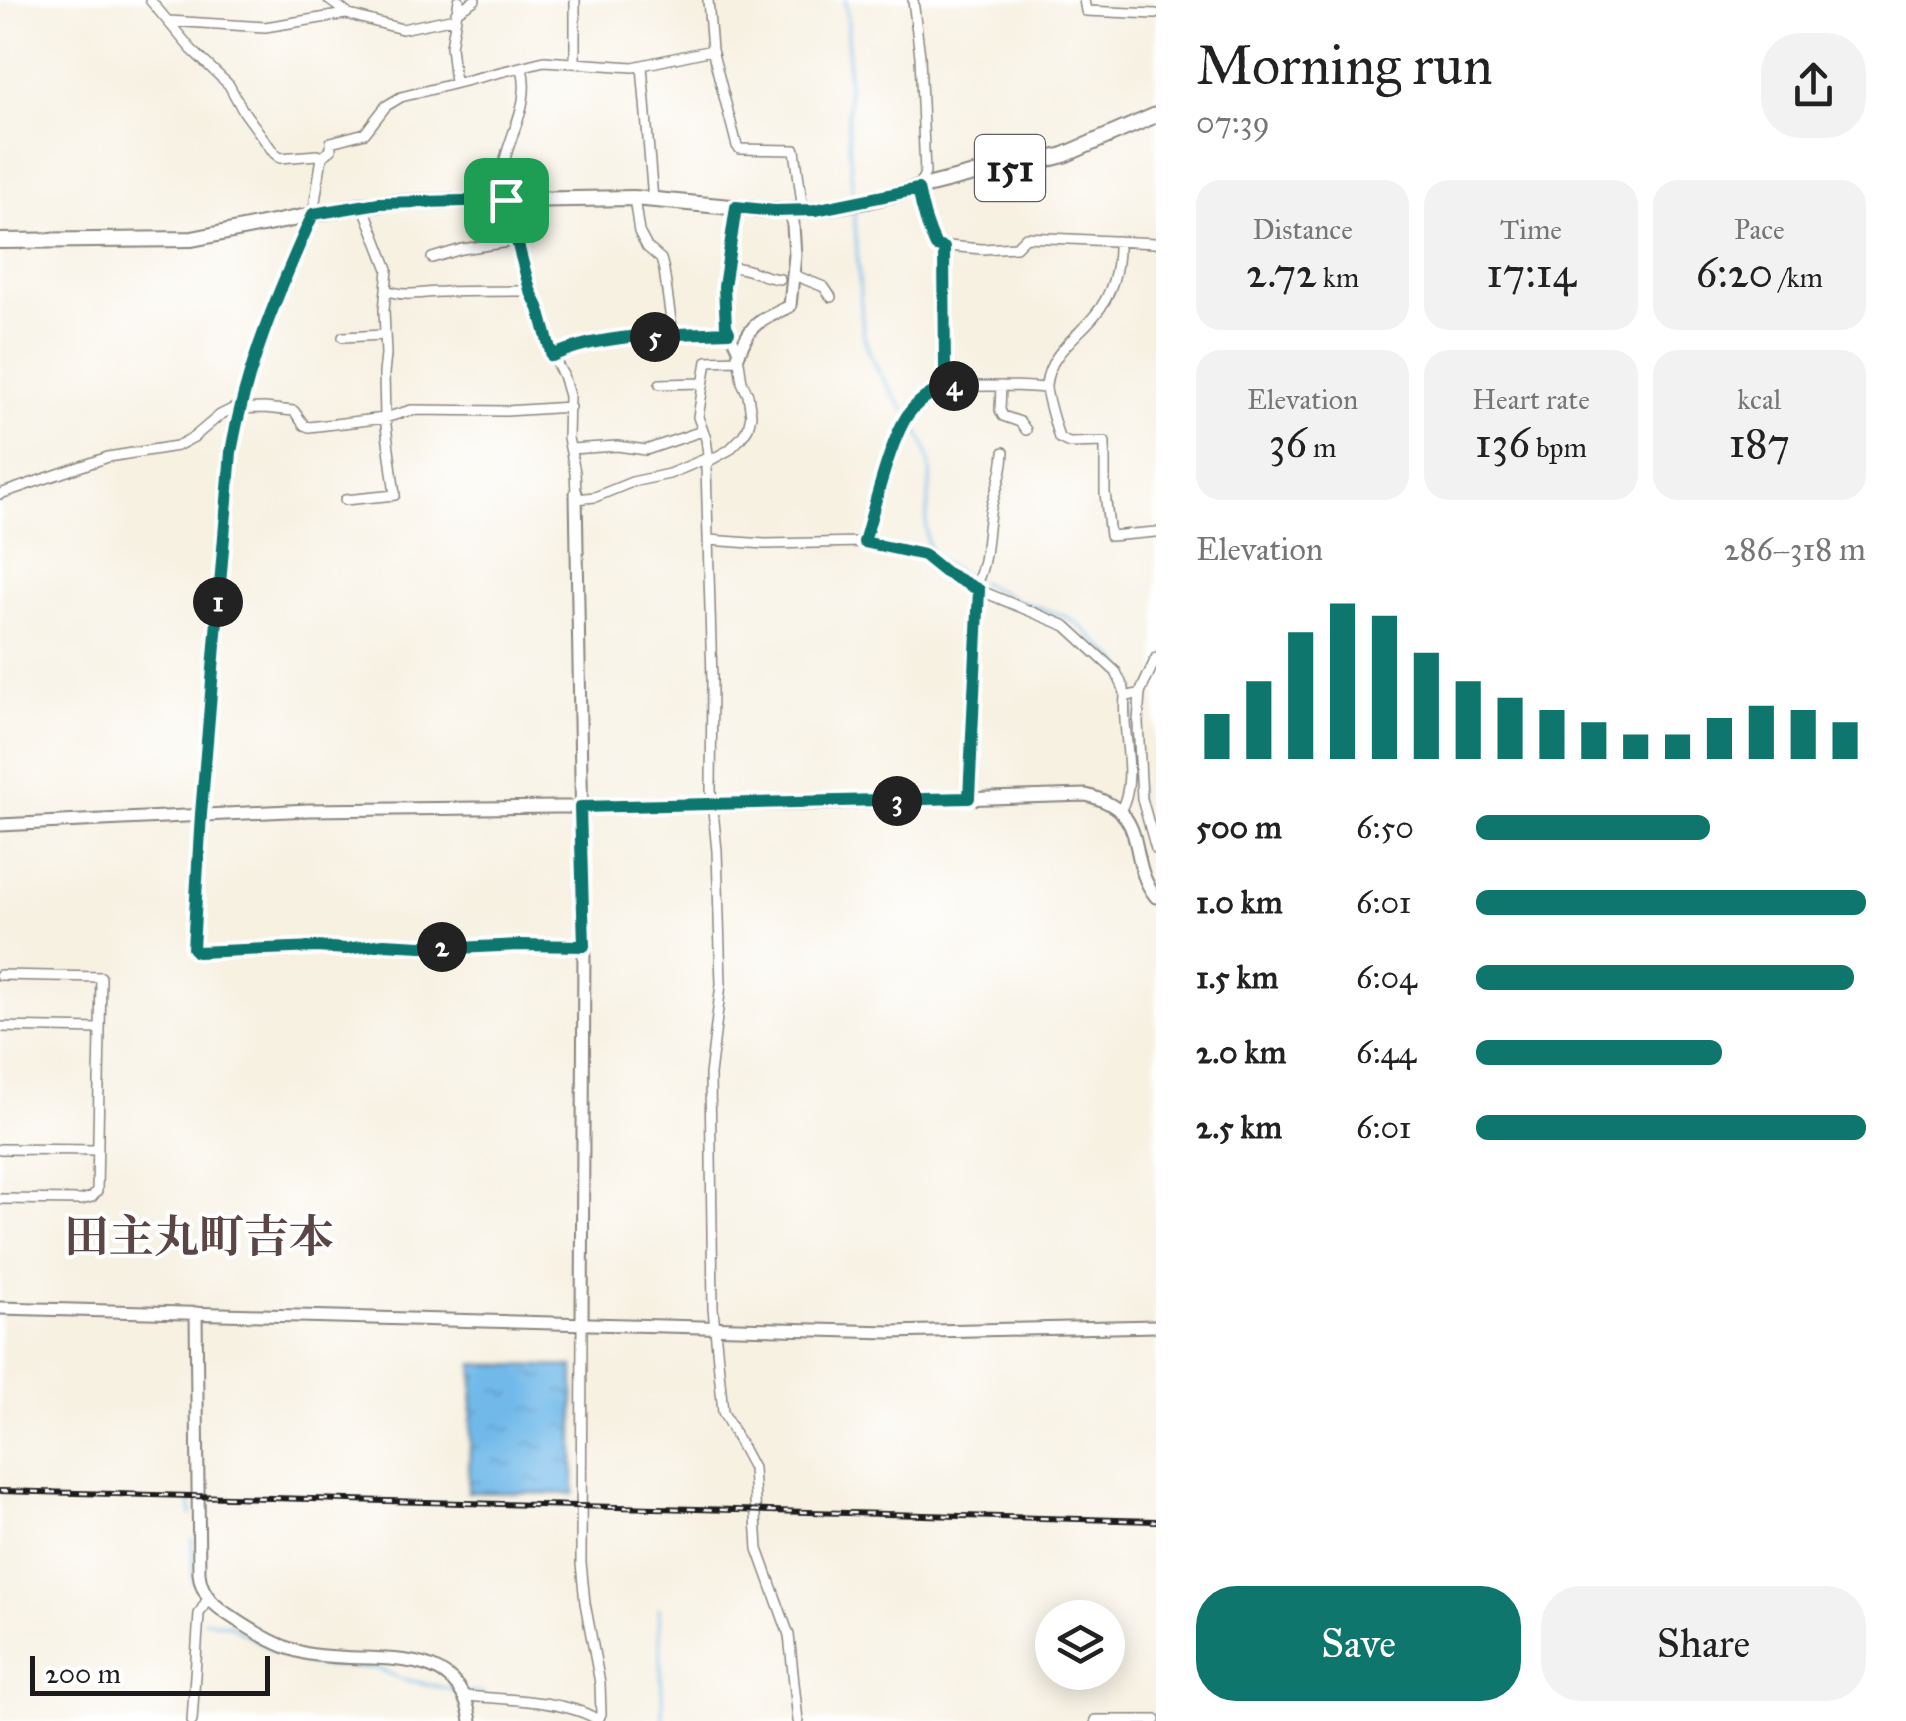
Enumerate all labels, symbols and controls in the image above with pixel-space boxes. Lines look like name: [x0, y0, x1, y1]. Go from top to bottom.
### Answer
text: Morning run: [1196, 32, 1493, 99]
button: share: [1761, 33, 1866, 138]
text: 07:39: [1196, 103, 1270, 142]
road number: 151: [975, 135, 1045, 201]
pin: [464, 158, 549, 243]
icon: arrive: [479, 173, 534, 228]
text: Distance: [1252, 212, 1353, 247]
text: Time: [1500, 212, 1562, 247]
text: Pace: [1734, 212, 1785, 247]
text: 2.72: [1246, 247, 1317, 299]
text: 17:14: [1486, 247, 1576, 299]
text: 6:20: [1696, 247, 1773, 299]
text: km: [1317, 260, 1359, 295]
text: /km: [1773, 260, 1823, 295]
pin: 5: [630, 312, 680, 362]
text: 5: [648, 319, 662, 354]
pin: 4: [929, 361, 979, 411]
text: 4: [946, 368, 962, 403]
text: Elevation: [1247, 382, 1358, 417]
text: Heart rate: [1472, 382, 1590, 417]
text: kcal: [1737, 382, 1781, 417]
text: 36: [1269, 417, 1307, 469]
text: 136: [1475, 417, 1530, 469]
text: 187: [1729, 417, 1790, 469]
text: m: [1307, 430, 1337, 465]
text: bpm: [1530, 430, 1587, 465]
text: Elevation: [1196, 530, 1323, 569]
text: 286–318 m: [1724, 530, 1866, 569]
pin: 1: [193, 577, 243, 627]
text: 1: [212, 584, 224, 619]
pin: 3: [872, 776, 922, 826]
text: 3: [891, 783, 903, 818]
text: 500 m: [1196, 808, 1282, 847]
text: 6:50: [1356, 808, 1414, 847]
text: 1.0 km: [1196, 883, 1283, 922]
text: 6:01: [1356, 883, 1411, 922]
pin: 2: [417, 922, 467, 972]
text: 2: [435, 929, 449, 964]
text: 1.5 km: [1196, 958, 1278, 997]
text: 6:04: [1356, 958, 1417, 997]
text: 2.0 km: [1196, 1033, 1286, 1072]
text: 6:44: [1356, 1033, 1416, 1072]
text: 2.5 km: [1196, 1108, 1282, 1147]
text: 6:01: [1356, 1108, 1411, 1147]
district label: 田主丸町吉本: [64, 1209, 334, 1264]
button: Save: [1196, 1586, 1521, 1701]
button: Share: [1541, 1586, 1866, 1701]
map controls: [1035, 1600, 1125, 1690]
button: layers: [1035, 1600, 1125, 1690]
scale bar: [30, 1651, 270, 1696]
text: 200 m: [45, 1656, 121, 1691]

